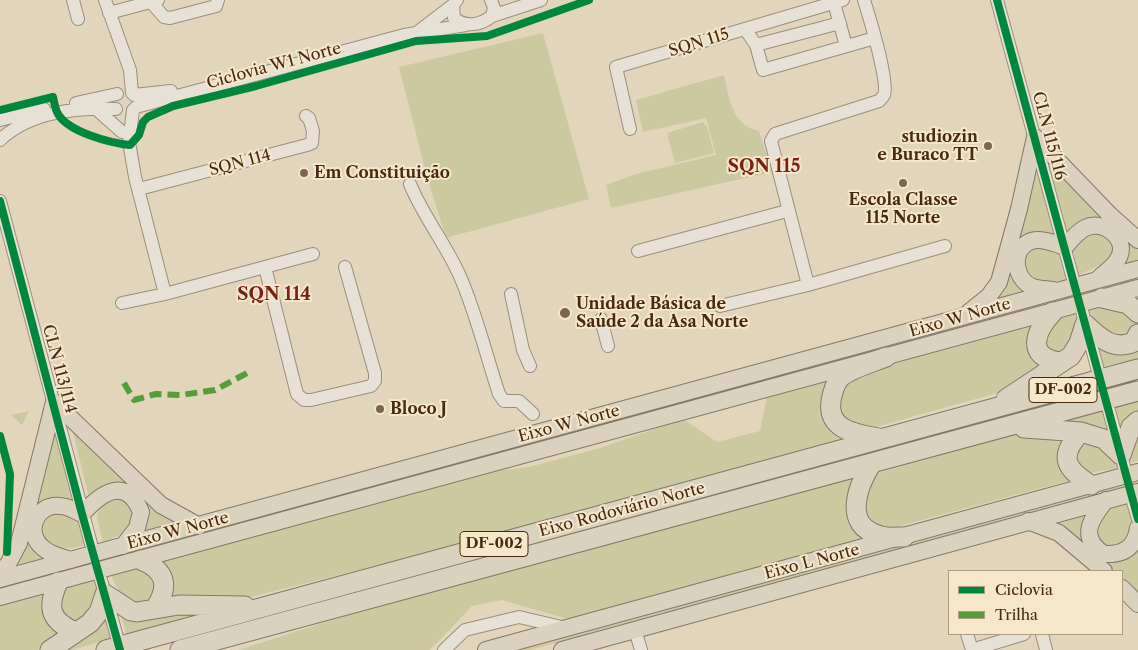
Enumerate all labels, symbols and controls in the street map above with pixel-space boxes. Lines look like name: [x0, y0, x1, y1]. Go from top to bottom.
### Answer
street label: SQN 115: [666, 25, 732, 61]
street label: Ciclovia W1 Norte: [205, 39, 343, 93]
street label: CLN 115/116: [1028, 90, 1070, 182]
place label: studiozin e Buraco TT: [877, 127, 978, 165]
marker: studiozin e Buraco TT: [982, 140, 994, 152]
street label: SQN 114: [207, 146, 273, 180]
district label: SQN 115: [727, 156, 801, 178]
place label: Em Constituição: [314, 163, 450, 183]
marker: Em Constituição: [298, 167, 310, 179]
marker: Escola Classe 115 Norte: [897, 177, 909, 189]
place label: Escola Classe 115 Norte: [848, 190, 958, 228]
district label: SQN 114: [237, 284, 311, 306]
place label: Unidade Básica de Saúde 2 da Asa Norte: [576, 294, 748, 332]
street label: Eixo W Norte: [907, 294, 1013, 342]
marker: Unidade Básica de Saúde 2 da Asa Norte: [558, 306, 572, 320]
street label: CLN 113/114: [38, 323, 80, 415]
road number: DF-002: [1029, 378, 1097, 402]
place label: Bloco J: [390, 399, 447, 419]
street label: Eixo W Norte: [516, 401, 622, 447]
marker: Bloco J: [374, 403, 386, 415]
street label: Eixo Rodoviário Norte: [537, 479, 707, 541]
street label: Eixo W Norte: [125, 508, 231, 554]
road number: DF-002: [460, 532, 528, 556]
street label: Eixo L Norte: [762, 540, 862, 584]
legend: [948, 570, 1123, 635]
text: Ciclovia: [995, 580, 1053, 599]
text: Trilha: [995, 605, 1038, 624]

